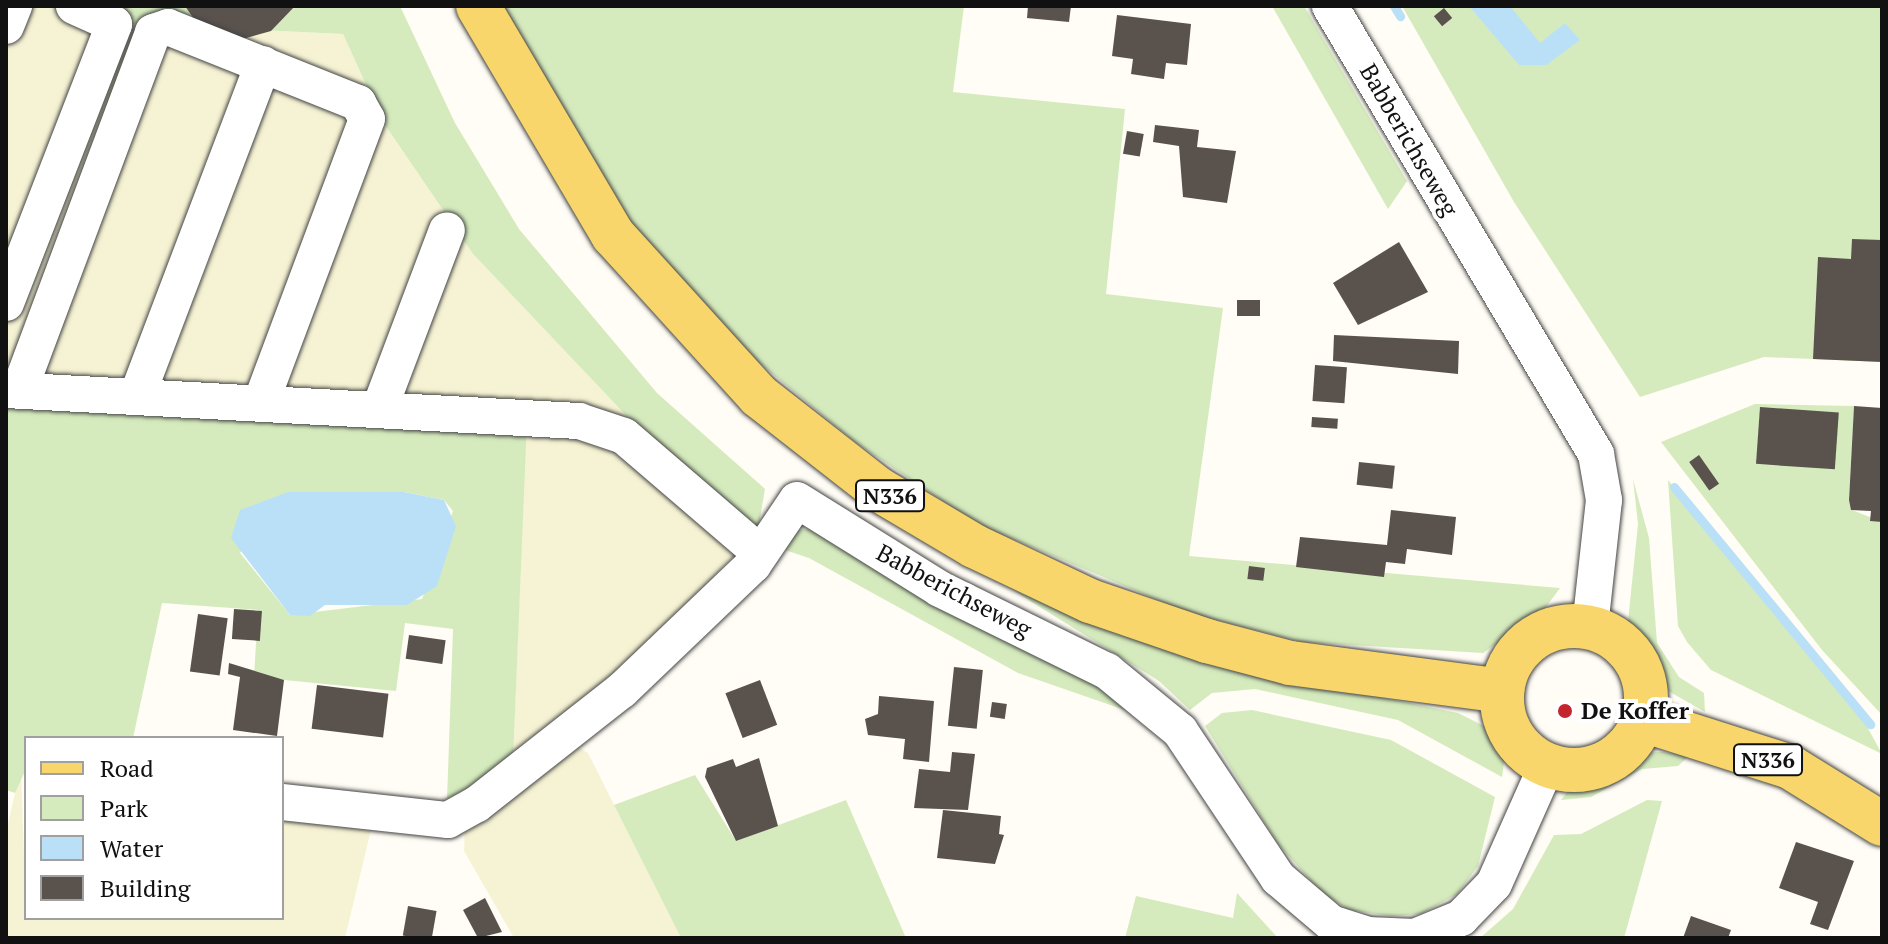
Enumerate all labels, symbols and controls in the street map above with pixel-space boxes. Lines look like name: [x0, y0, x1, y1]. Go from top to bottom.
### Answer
street label: Babberichseweg: [1354, 59, 1464, 221]
road number: N336: [854, 478, 926, 514]
street label: Babberichseweg: [872, 538, 1036, 644]
place label: De Koffer: [1581, 697, 1689, 725]
marker: De Koffer: [1556, 702, 1574, 720]
legend: [24, 736, 284, 920]
road number: N336: [1732, 742, 1804, 778]
text: Road: [100, 752, 154, 784]
text: Park: [100, 792, 148, 824]
text: Water: [100, 832, 163, 864]
text: Building: [100, 872, 190, 904]

